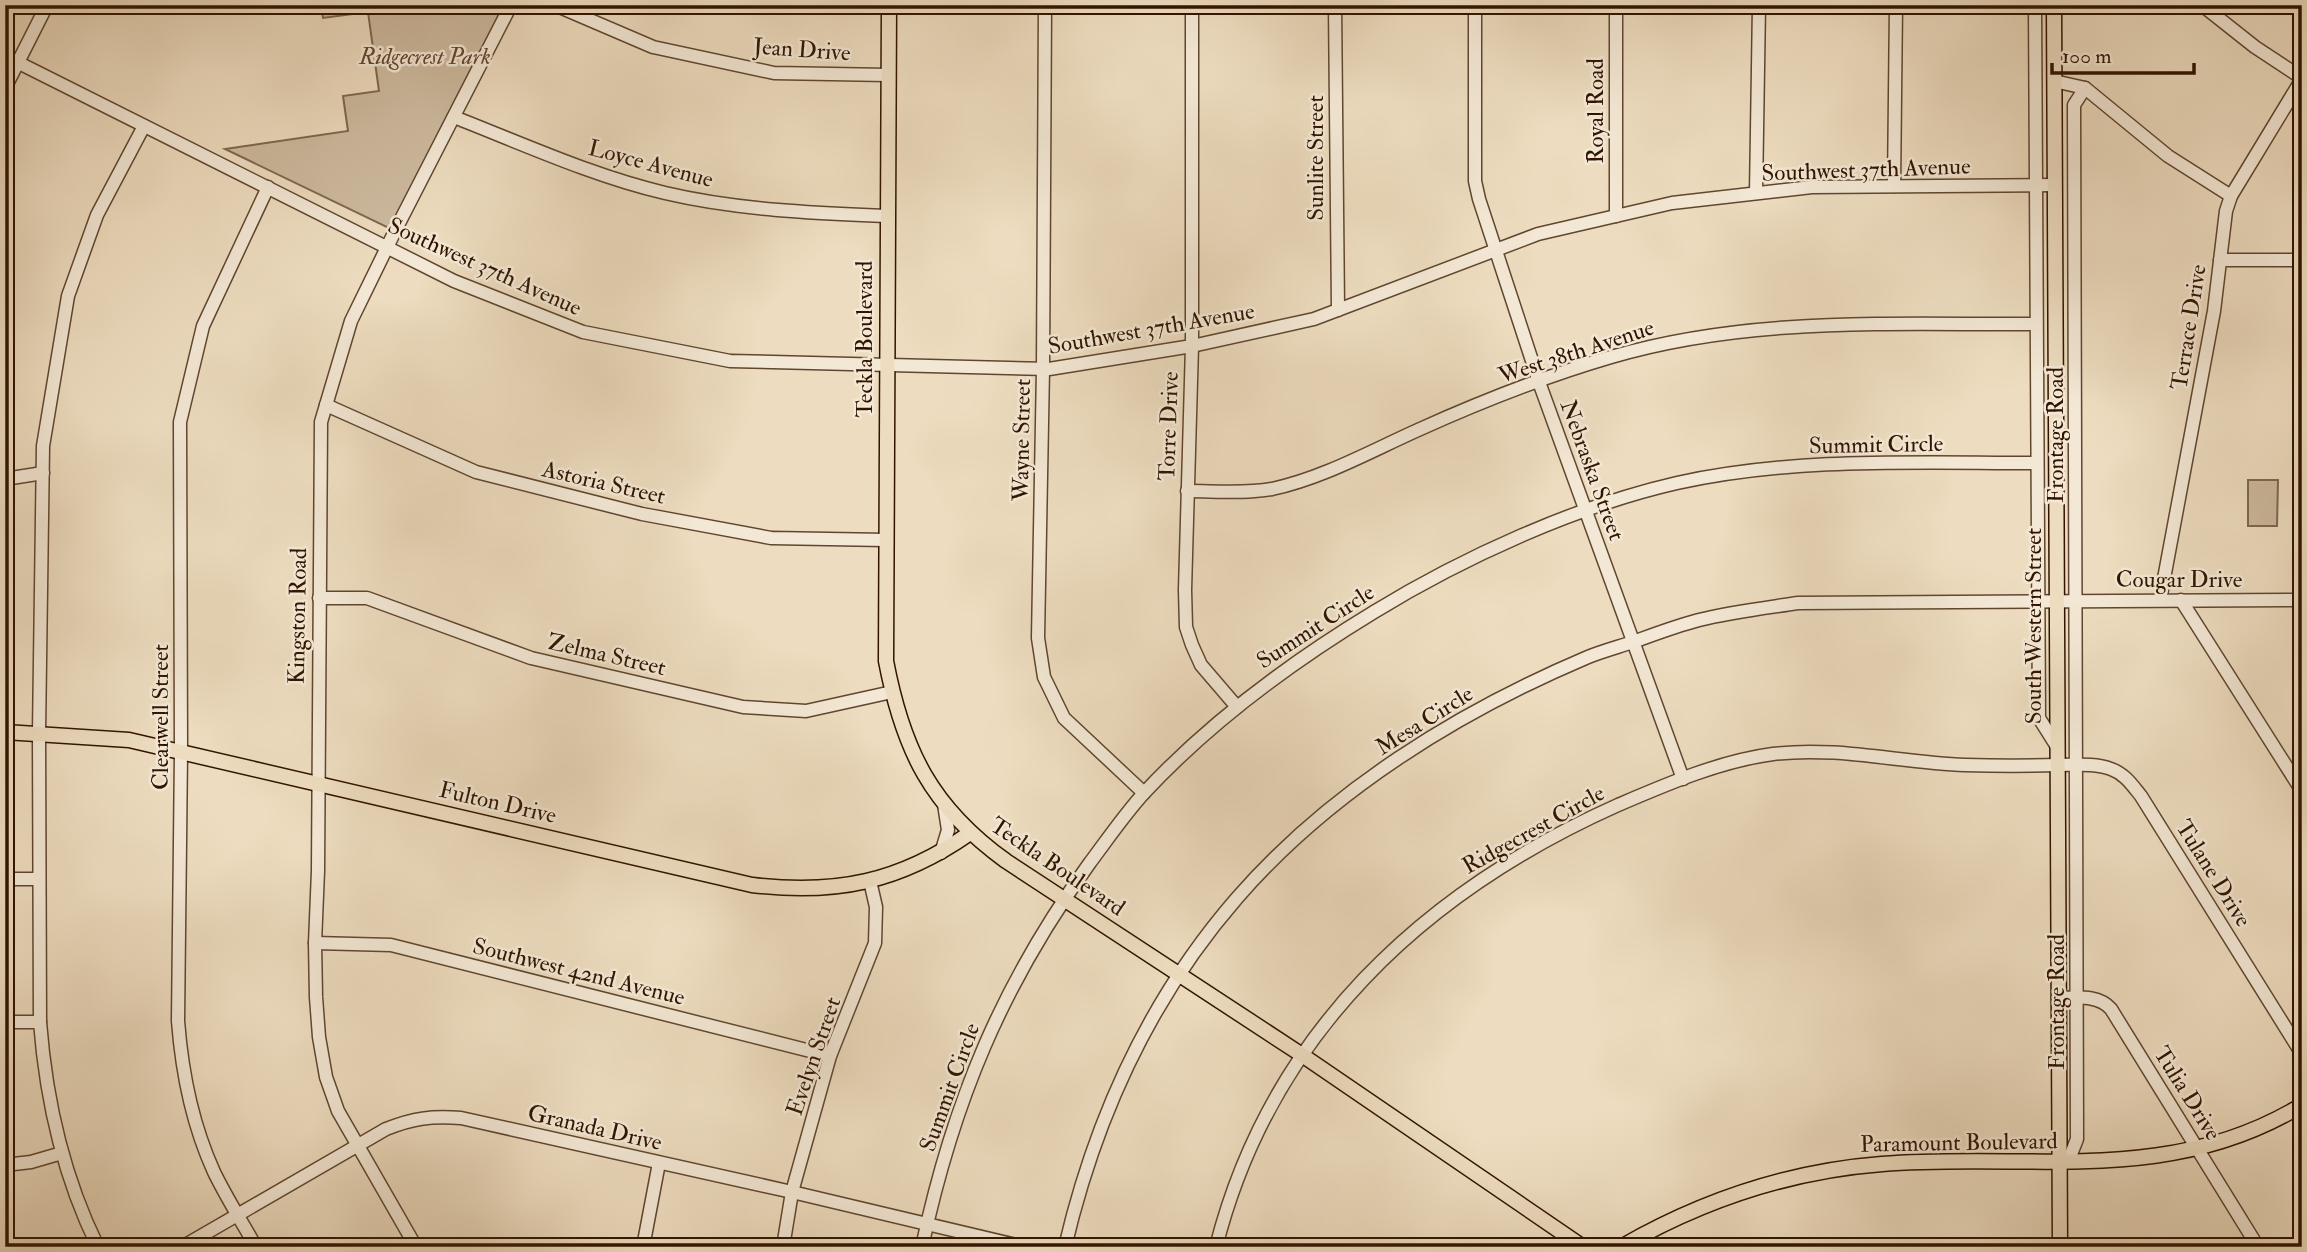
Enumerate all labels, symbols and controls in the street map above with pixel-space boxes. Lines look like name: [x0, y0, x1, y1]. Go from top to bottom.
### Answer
street label: Jean Drive: [751, 32, 852, 67]
scale bar: [2052, 32, 2193, 76]
park label: Ridgecrest Park: [358, 42, 491, 71]
text: 100 m: [2062, 43, 2112, 70]
street label: Royal Road: [1581, 58, 1610, 164]
street label: Sunlite Street: [1301, 95, 1330, 221]
street label: Loyce Avenue: [585, 133, 717, 194]
street label: Southwest 37th Avenue: [1761, 151, 1971, 188]
street label: Southwest 37th Avenue: [383, 211, 587, 322]
street label: Teckla Boulevard: [850, 261, 879, 417]
street label: Terrace Drive: [2164, 262, 2213, 392]
street label: Southwest 37th Avenue: [1046, 296, 1257, 361]
street label: West 38th Avenue: [1494, 313, 1658, 391]
street label: Frontage Road: [2041, 367, 2070, 503]
street label: Torre Drive: [1152, 370, 1185, 481]
street label: Wayne Street: [1006, 379, 1037, 502]
street label: Nebraska Street: [1554, 396, 1631, 544]
street label: Summit Circle: [1809, 429, 1944, 460]
street label: Astoria Street: [539, 454, 668, 511]
street label: South Western Street: [2019, 528, 2048, 724]
street label: Kingston Road: [282, 548, 313, 684]
street label: Cougar Drive: [2116, 565, 2243, 594]
street label: Summit Circle: [1251, 577, 1380, 675]
street label: Zelma Street: [545, 627, 669, 682]
street label: Clearwell Street: [146, 644, 175, 790]
street label: Mesa Circle: [1370, 679, 1479, 762]
street label: Fulton Drive: [436, 775, 560, 830]
street label: Ridgecrest Circle: [1457, 778, 1610, 880]
street label: Teckla Boulevard: [985, 811, 1131, 922]
street label: Tulane Drive: [2169, 814, 2258, 933]
street label: Southwest 42nd Avenue: [470, 931, 688, 1012]
street label: Frontage Road: [2042, 934, 2071, 1070]
street label: Evelyn Street: [780, 993, 847, 1119]
street label: Summit Circle: [913, 1019, 986, 1155]
street label: Tulia Drive: [2147, 1041, 2228, 1146]
street label: Granada Drive: [525, 1098, 665, 1157]
street label: Paramount Boulevard: [1860, 1126, 2058, 1159]

